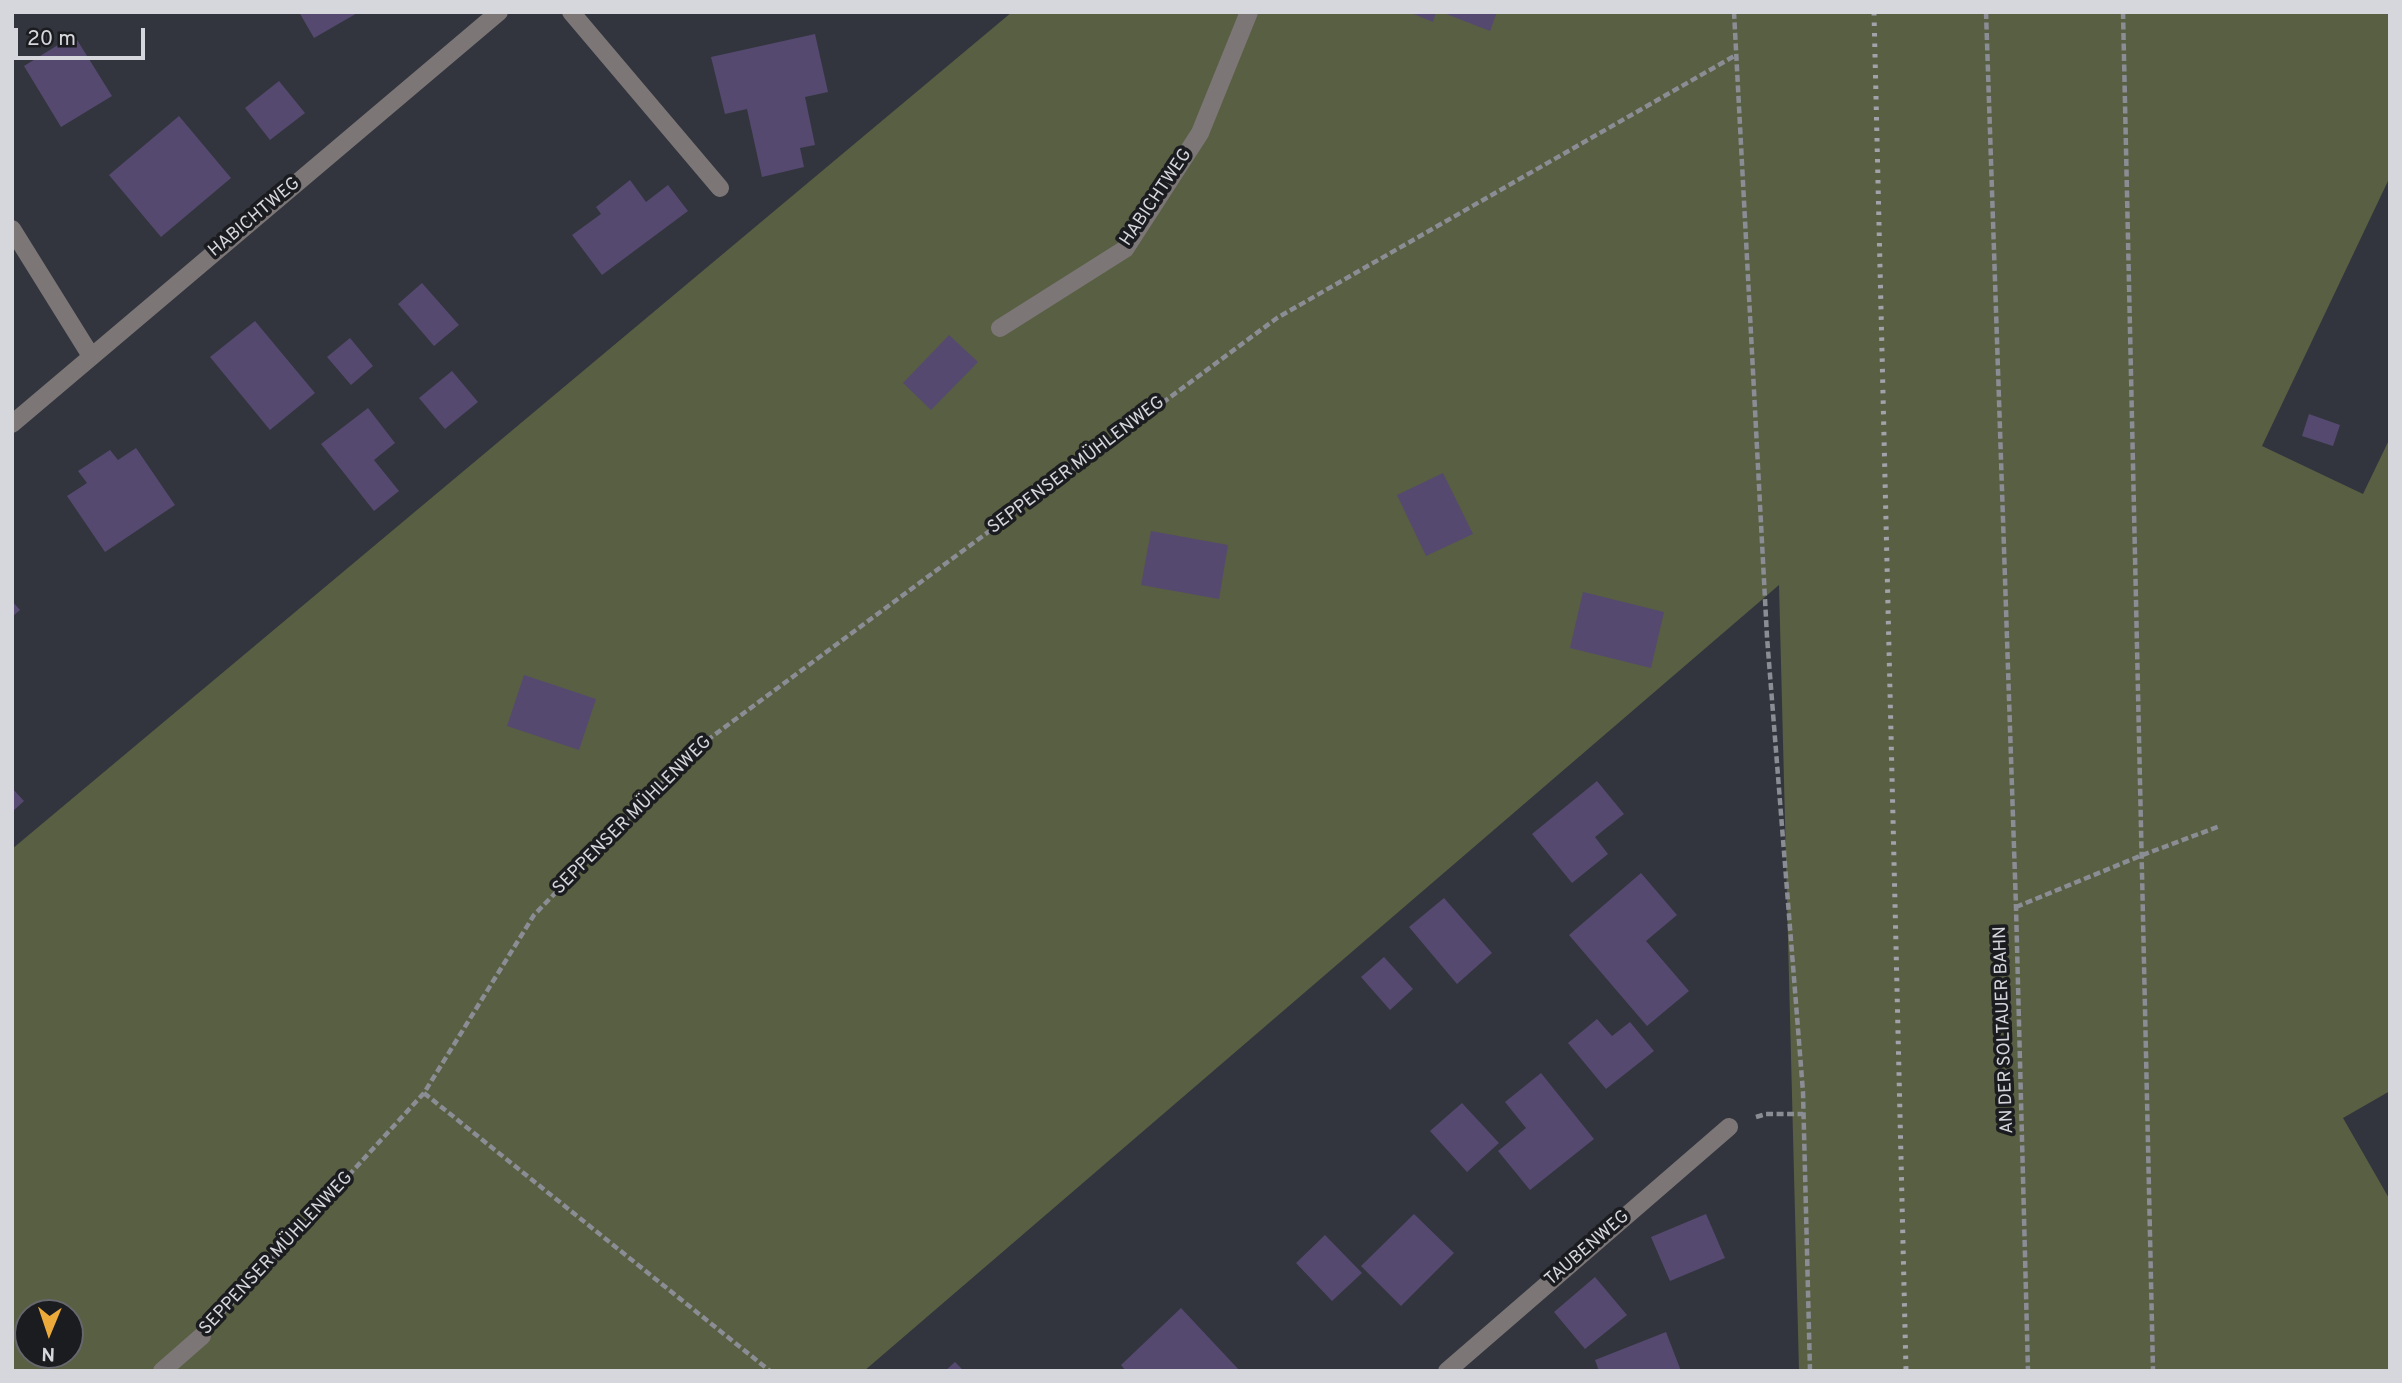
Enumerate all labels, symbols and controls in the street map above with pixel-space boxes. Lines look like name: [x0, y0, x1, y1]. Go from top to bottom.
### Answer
scale bar: [18, 14, 149, 58]
text: 20 m: [27, 26, 76, 53]
street label: HABICHTWEG: [1116, 145, 1198, 251]
street label: HABICHTWEG: [205, 173, 305, 263]
street label: SEPPENSER MÜHLENWEG: [984, 393, 1170, 539]
street label: SEPPENSER MÜHLENWEG: [549, 732, 717, 900]
street label: AN DER SOLTAUER BAHN: [1991, 926, 2019, 1134]
street label: SEPPENSER MÜHLENWEG: [196, 1168, 358, 1340]
street label: TAUBENWEG: [1541, 1206, 1635, 1292]
north arrow: [14, 1299, 84, 1369]
text: N: [41, 1341, 56, 1365]

